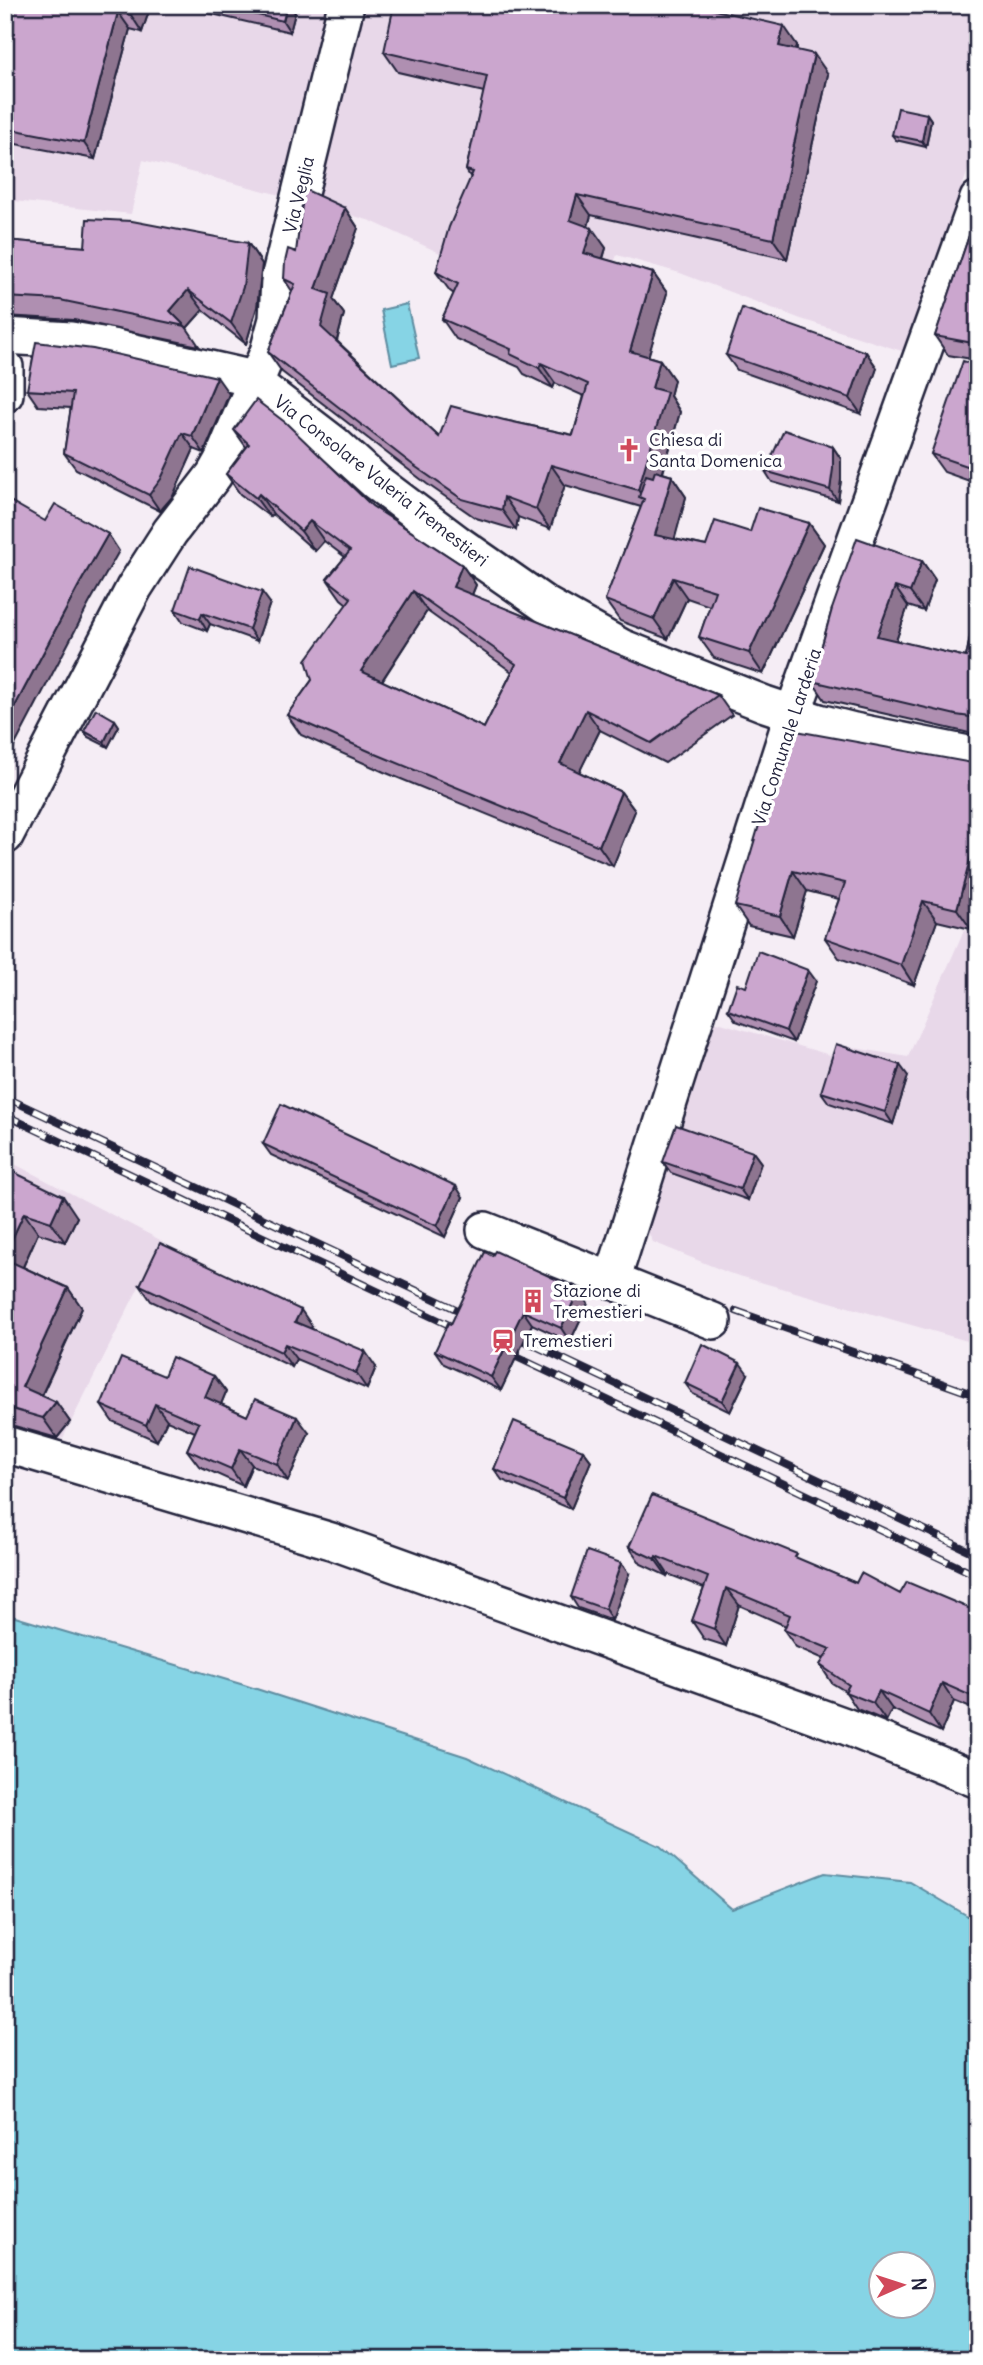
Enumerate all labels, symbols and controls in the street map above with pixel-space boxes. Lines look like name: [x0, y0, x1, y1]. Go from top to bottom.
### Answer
street label: Via Veglia: [278, 154, 319, 236]
street label: Via Consolare Valeria Tremestieri: [270, 390, 493, 571]
place label: Chiesa di Santa Domenica: [649, 428, 782, 472]
church icon: Chiesa di Santa Domenica: [615, 436, 643, 464]
street label: Via Comunale Larderia: [747, 645, 826, 829]
place label: Stazione di Tremestieri: [553, 1279, 643, 1323]
building icon: Stazione di Tremestieri: [519, 1287, 547, 1315]
station icon: Tremestieri: [489, 1327, 517, 1355]
place label: Tremestieri: [523, 1329, 613, 1352]
north arrow: [867, 2250, 937, 2320]
text: N: [907, 2277, 931, 2291]

